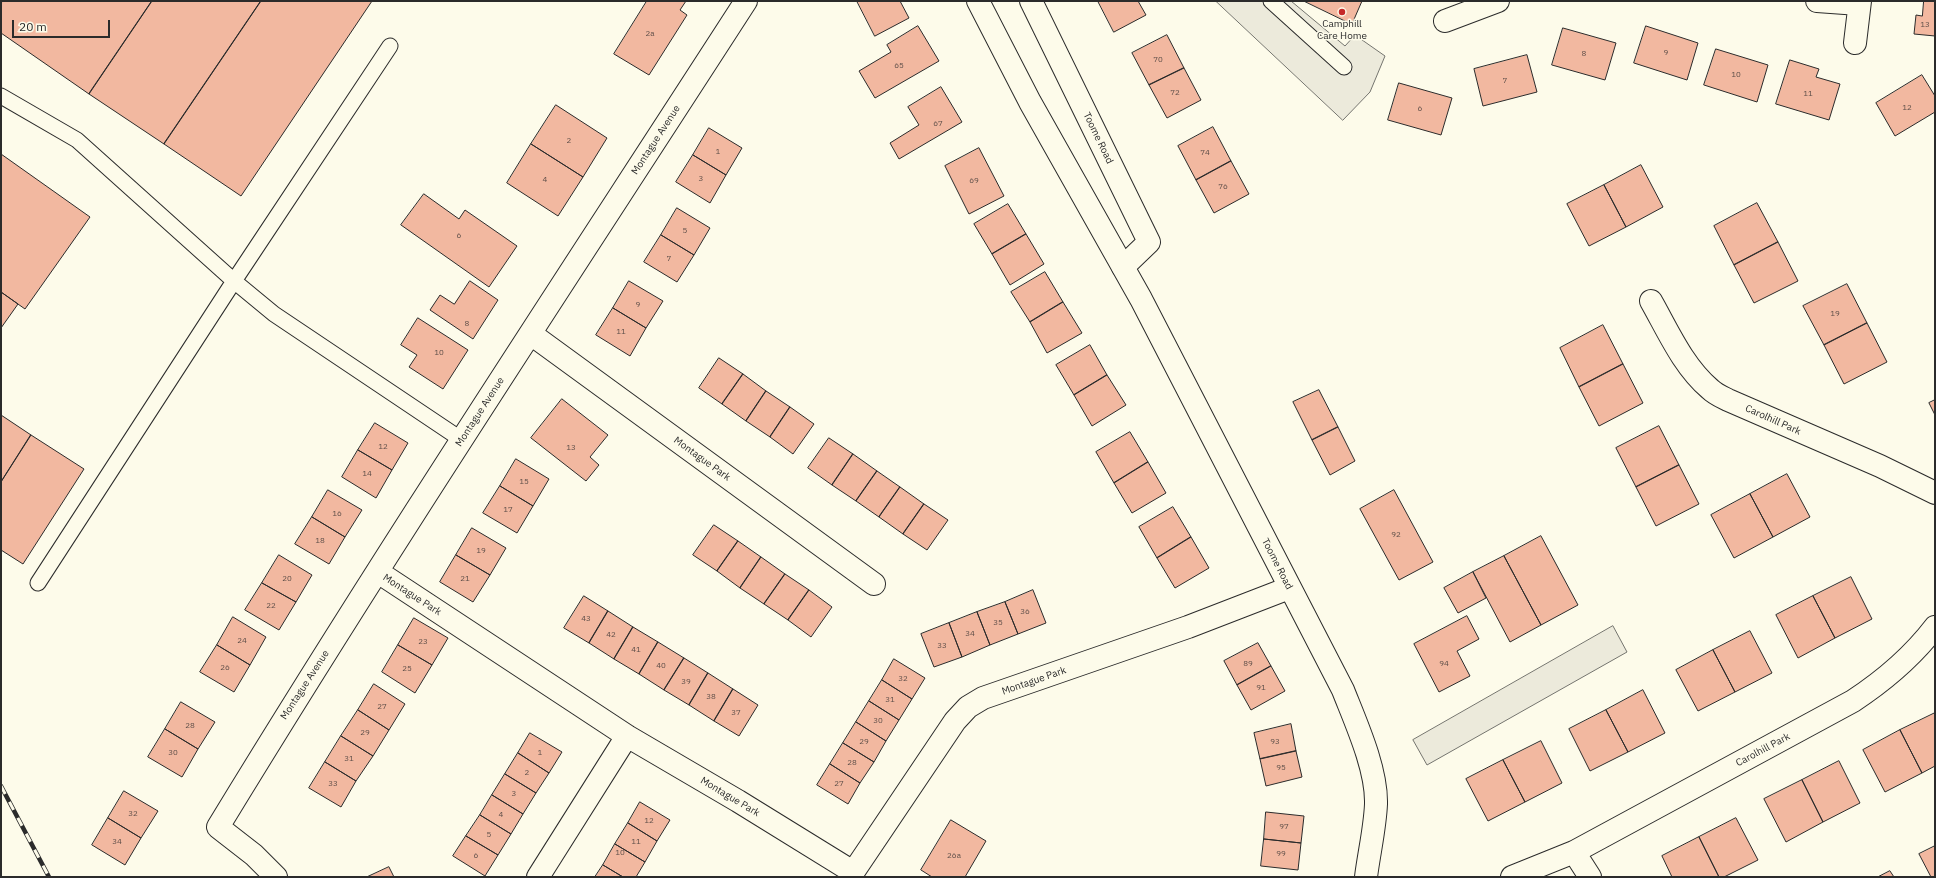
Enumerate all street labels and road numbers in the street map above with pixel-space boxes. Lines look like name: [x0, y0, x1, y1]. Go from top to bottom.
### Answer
street label: Montague Avenue: [629, 103, 683, 177]
street label: Toome Road: [1080, 110, 1116, 166]
street label: Montague Avenue: [453, 375, 507, 449]
street label: Carolhill Park: [1743, 402, 1803, 438]
street label: Montague Park: [671, 434, 733, 484]
street label: Toome Road: [1259, 536, 1295, 592]
street label: Montague Park: [381, 572, 443, 618]
street label: Montague Avenue: [278, 648, 332, 722]
street label: Montague Park: [1000, 664, 1068, 698]
street label: Carolhill Park: [1734, 731, 1792, 769]
street label: Montague Park: [698, 775, 762, 819]

